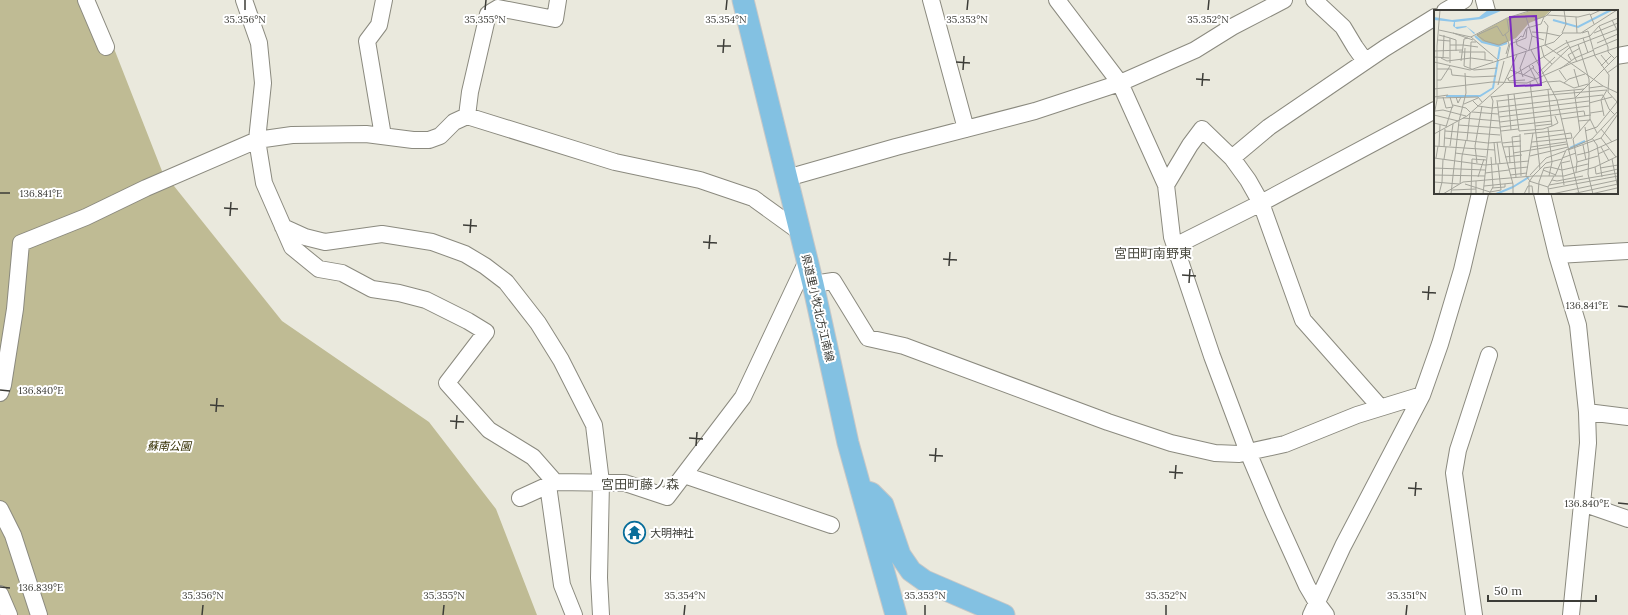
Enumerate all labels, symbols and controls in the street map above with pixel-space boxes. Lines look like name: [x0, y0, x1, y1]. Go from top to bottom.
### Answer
inset map: [1434, 10, 1618, 194]
text: 35.356°N: [224, 13, 266, 26]
text: 35.355°N: [464, 13, 506, 26]
text: 35.354°N: [705, 13, 747, 26]
text: 35.353°N: [946, 13, 988, 26]
text: 35.352°N: [1187, 13, 1229, 26]
text: 136.841°E: [20, 187, 62, 200]
district label: 宮田町南野東: [1114, 245, 1192, 262]
street label: 県道里小牧北方江南線: [799, 253, 837, 363]
text: 136.841°E: [1566, 299, 1608, 312]
text: 136.840°E: [19, 384, 63, 397]
park label: 蘇南公園: [147, 439, 193, 453]
district label: 宮田町藤ノ森: [601, 476, 679, 493]
text: 136.840°E: [1565, 497, 1609, 510]
temple icon: 大明神社: [621, 520, 647, 546]
place label: 大明神社: [650, 526, 694, 540]
scale bar: [1488, 577, 1596, 603]
text: 136.839°E: [19, 581, 63, 594]
text: 50 m: [1494, 583, 1522, 598]
text: 35.356°N: [182, 589, 224, 602]
text: 35.355°N: [423, 589, 465, 602]
text: 35.354°N: [664, 589, 706, 602]
text: 35.353°N: [904, 589, 946, 602]
text: 35.352°N: [1145, 589, 1187, 602]
text: 35.351°N: [1387, 589, 1427, 602]

